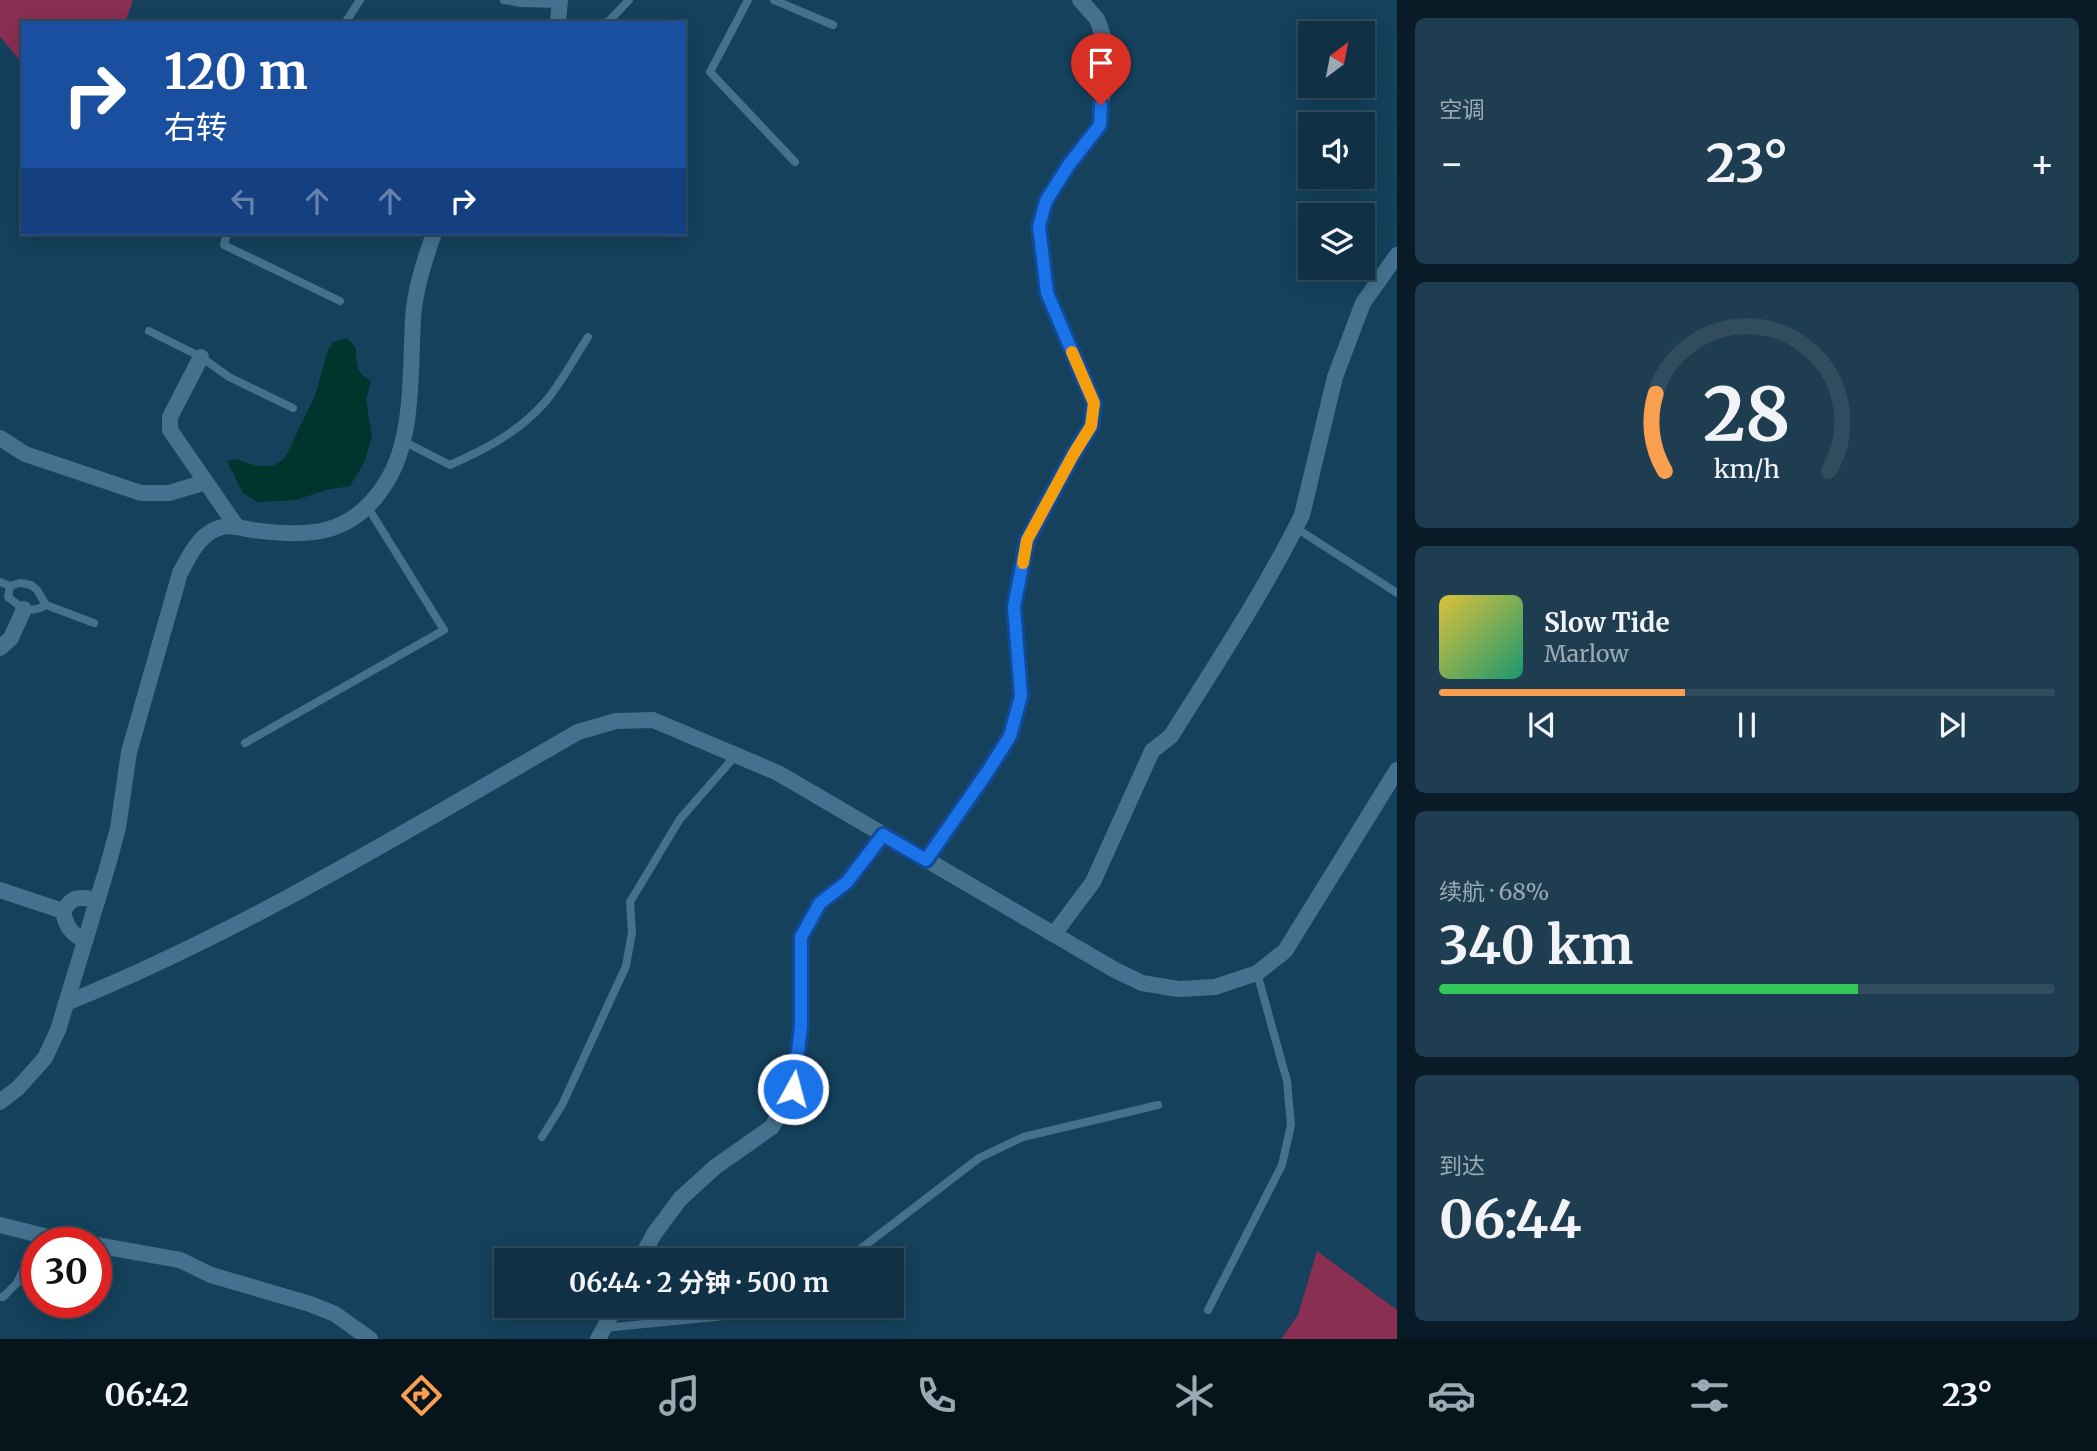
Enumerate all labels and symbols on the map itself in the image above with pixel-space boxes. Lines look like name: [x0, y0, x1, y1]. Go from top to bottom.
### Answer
north arrow: [1298, 21, 1376, 98]
pin: [1071, 33, 1131, 105]
position arrow: [756, 1052, 830, 1126]
speed limit sign: 30: [21, 1227, 112, 1318]

